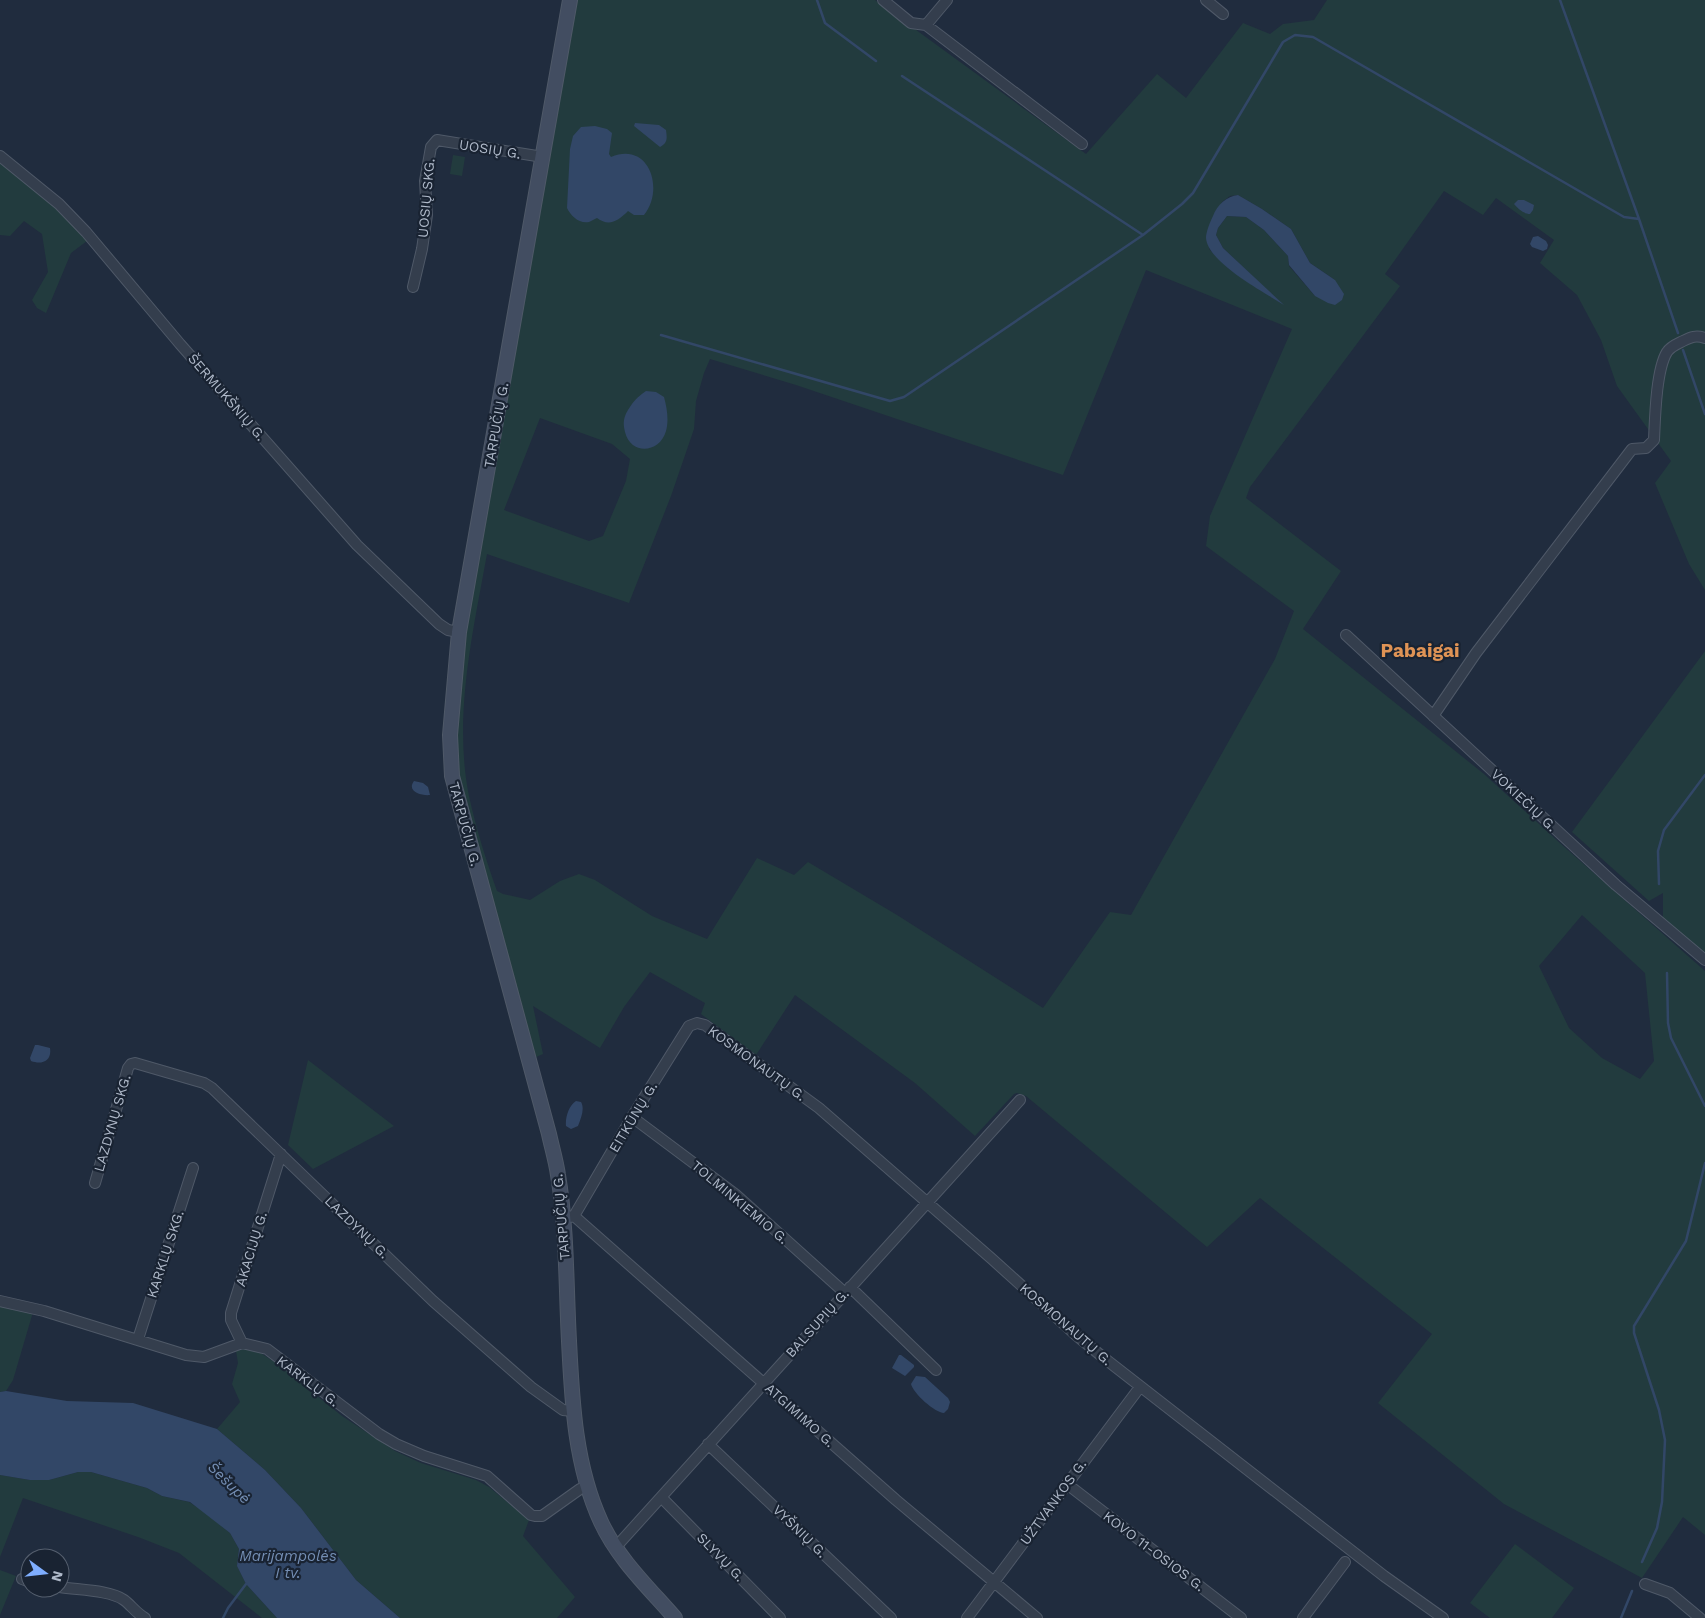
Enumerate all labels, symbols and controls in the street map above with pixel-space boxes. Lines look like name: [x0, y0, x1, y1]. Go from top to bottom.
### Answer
street label: UOSIŲ G.: [458, 136, 522, 162]
street label: UOSIŲ SKG.: [415, 158, 437, 238]
street label: ŠERMUKŠNIŲ G.: [185, 350, 269, 444]
street label: TARPUČIŲ G.: [481, 381, 511, 469]
district label: Pabaigai: [1380, 639, 1460, 662]
street label: VOKIEČIŲ G.: [1488, 766, 1560, 834]
street label: TARPUČIŲ G.: [446, 780, 484, 868]
street label: KOSMONAUTŲ G.: [705, 1022, 809, 1104]
street label: LAZDYNŲ SKG.: [90, 1072, 134, 1174]
street label: EITKŪNŲ G.: [606, 1079, 660, 1155]
street label: TOLMINKIEMIO G.: [689, 1157, 791, 1247]
street label: TARPUČIŲ G.: [549, 1173, 573, 1261]
street label: LAZDYNŲ G.: [322, 1192, 392, 1262]
street label: KARKLŲ SKG.: [143, 1208, 187, 1300]
street label: AKACIJŲ G.: [232, 1210, 270, 1288]
street label: KOSMONAUTŲ G.: [1017, 1280, 1115, 1368]
street label: BALSUPIŲ G.: [782, 1285, 852, 1361]
street label: KARKLŲ G.: [274, 1352, 342, 1410]
street label: ATGIMIMO G.: [762, 1380, 838, 1450]
street label: UŽTVANKOS G.: [1017, 1456, 1089, 1548]
water label: Šešupė: [204, 1458, 255, 1508]
street label: VYŠNIŲ G.: [770, 1501, 830, 1561]
street label: KOVO 11-OSIOS G.: [1100, 1508, 1208, 1594]
street label: SLYVŲ G.: [694, 1529, 748, 1585]
water label: Marijampolės I tv.: [239, 1547, 337, 1582]
north arrow: [20, 1548, 70, 1598]
text: N: [48, 1569, 67, 1583]

